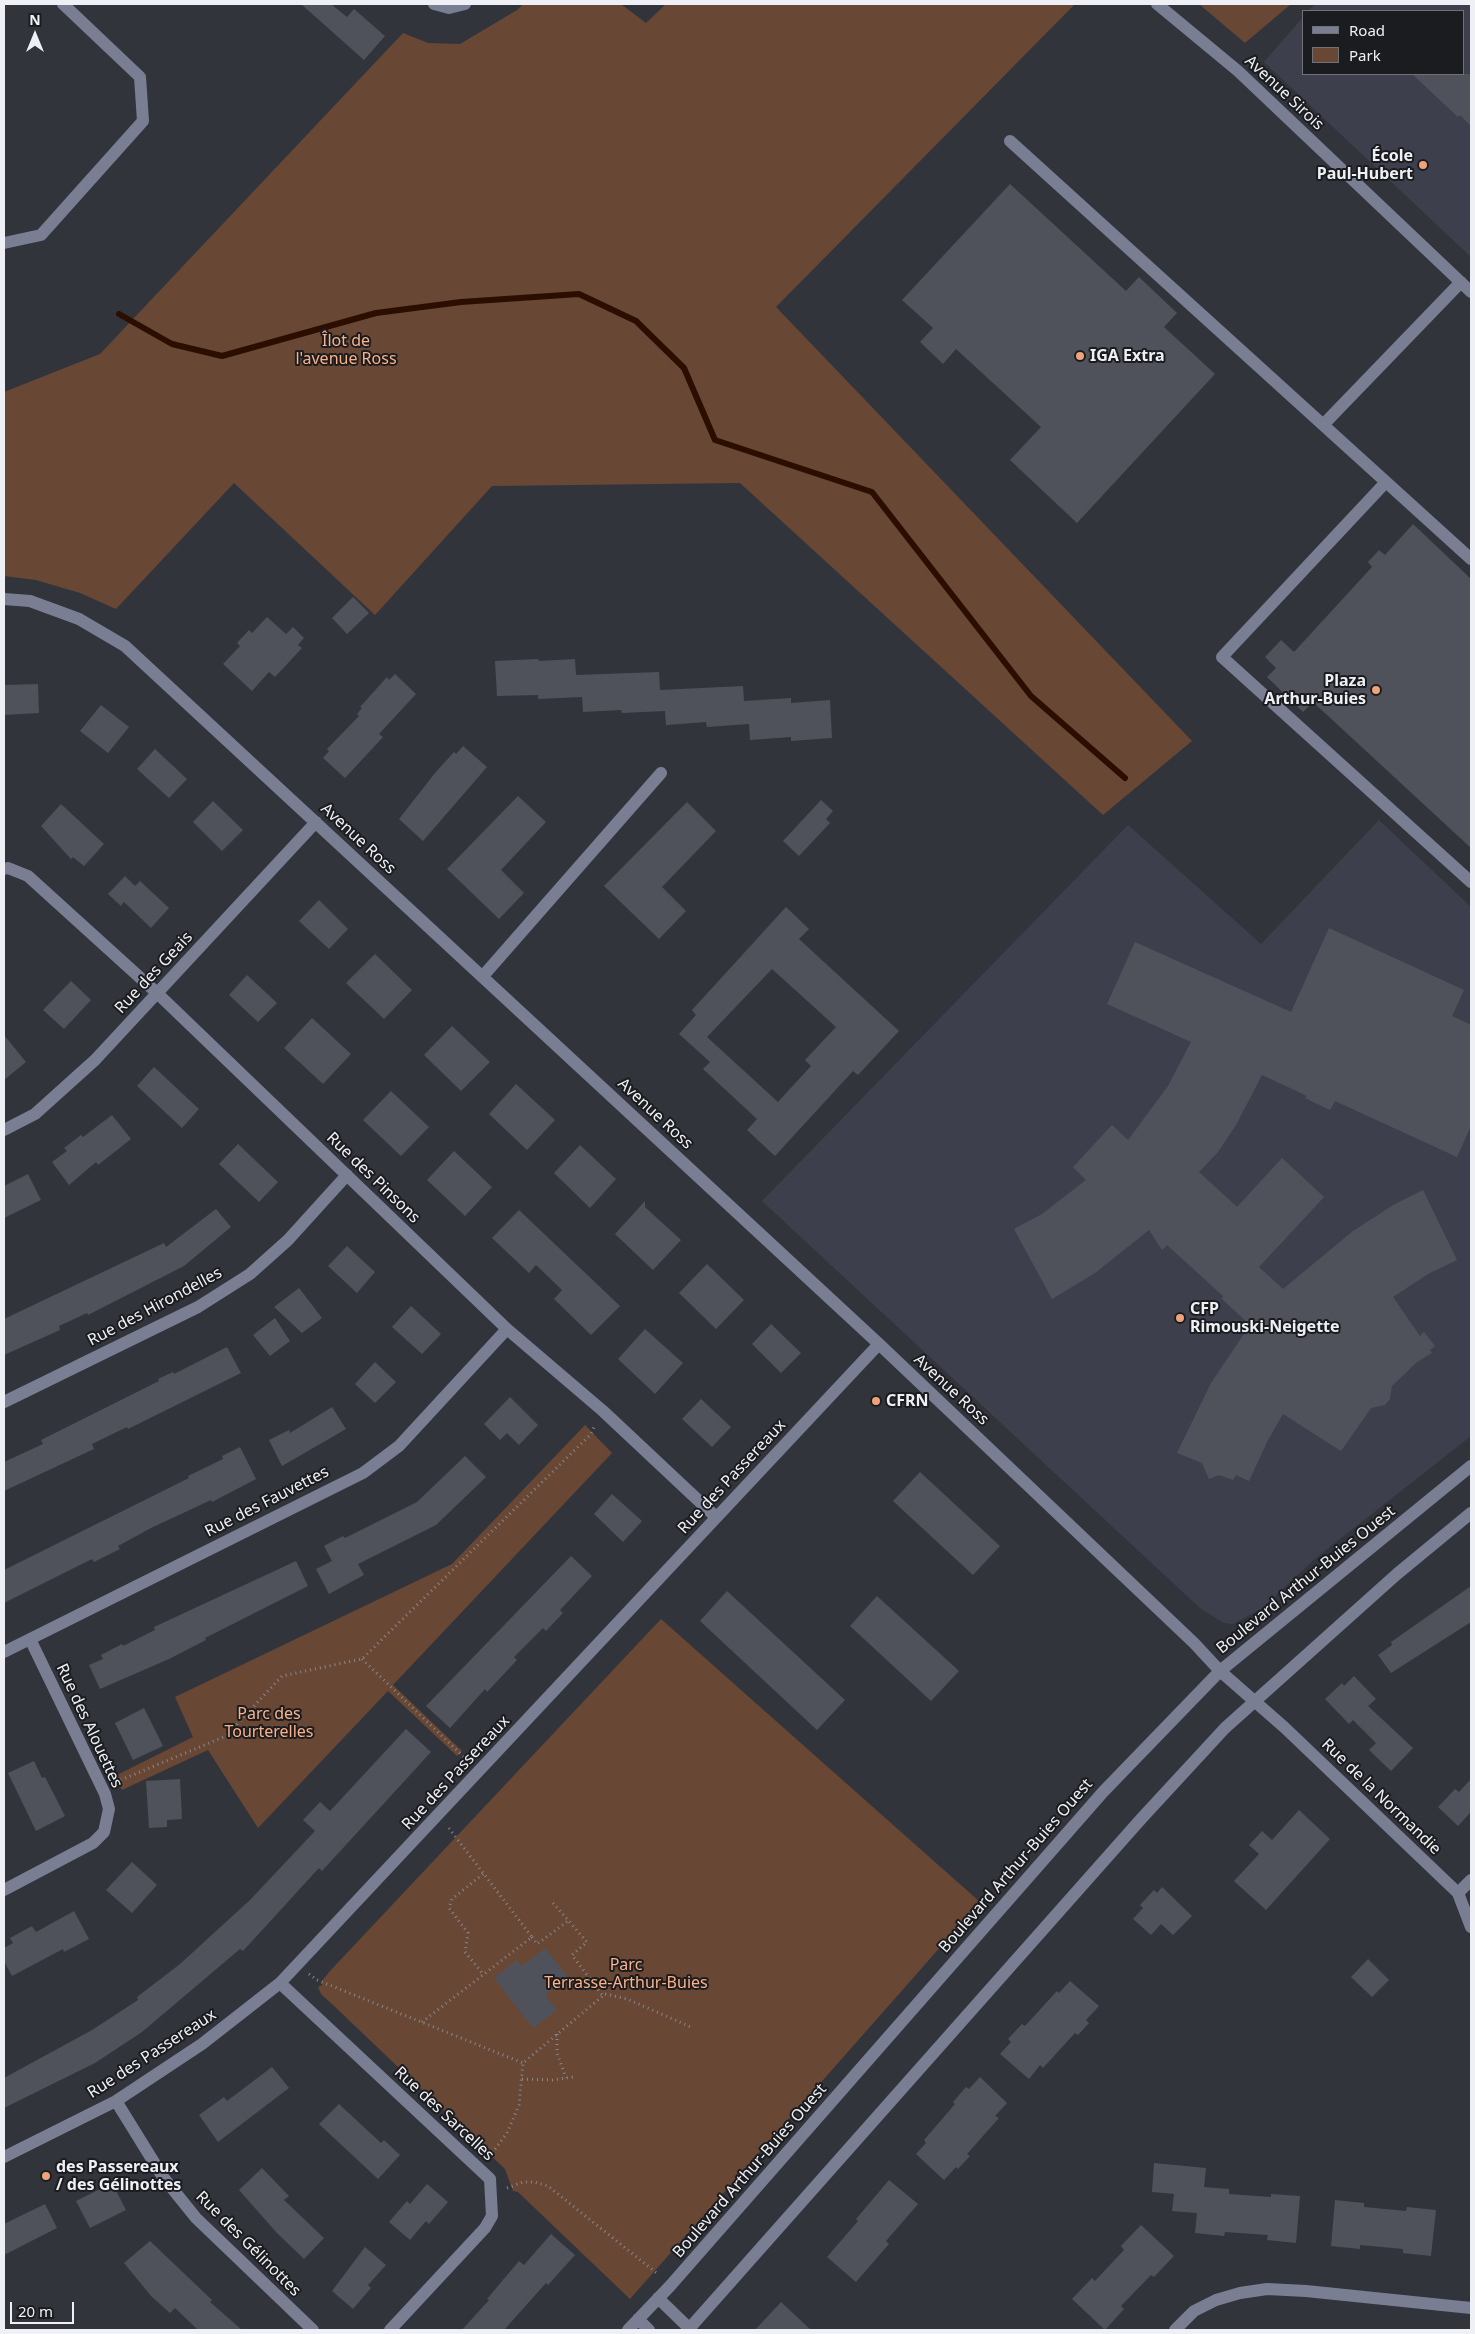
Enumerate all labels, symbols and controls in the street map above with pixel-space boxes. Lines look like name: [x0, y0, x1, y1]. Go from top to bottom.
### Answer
north arrow: [10, 10, 60, 60]
text: N: [29, 10, 41, 29]
legend: [1302, 10, 1465, 75]
text: Road: [1349, 20, 1385, 40]
text: Park: [1349, 45, 1381, 65]
street label: Avenue Sirois: [1241, 52, 1327, 134]
place label: École Paul-Hubert: [1317, 146, 1413, 184]
marker: École Paul-Hubert: [1417, 159, 1429, 171]
park label: Îlot de l'avenue Ross: [295, 331, 397, 369]
place label: IGA Extra: [1090, 346, 1165, 366]
marker: IGA Extra: [1074, 350, 1086, 362]
place label: Plaza Arthur-Buies: [1264, 671, 1366, 709]
marker: Plaza Arthur-Buies: [1370, 684, 1382, 696]
street label: Avenue Ross: [317, 799, 399, 879]
street label: Rue des Geais: [111, 928, 197, 1018]
street label: Avenue Ross: [614, 1074, 696, 1154]
street label: Rue des Pinsons: [322, 1129, 424, 1227]
street label: Rue des Hirondelles: [85, 1263, 225, 1351]
place label: CFP Rimouski-Neigette: [1190, 1299, 1340, 1337]
marker: CFP Rimouski-Neigette: [1174, 1312, 1186, 1324]
street label: Avenue Ross: [910, 1350, 992, 1430]
place label: CFRN: [886, 1391, 929, 1411]
marker: CFRN: [870, 1395, 882, 1407]
street label: Rue des Passereaux: [674, 1416, 790, 1538]
street label: Rue des Fauvettes: [202, 1463, 332, 1541]
street label: Boulevard Arthur-Buies Ouest: [1213, 1502, 1399, 1658]
street label: Rue des Alouettes: [52, 1661, 126, 1791]
park label: Parc des Tourterelles: [224, 1704, 314, 1742]
street label: Rue des Passereaux: [398, 1712, 514, 1834]
street label: Rue de la Normandie: [1317, 1735, 1445, 1859]
street label: Boulevard Arthur-Buies Ouest: [935, 1775, 1097, 1957]
park label: Parc Terrasse-Arthur-Buies: [544, 1955, 708, 1993]
street label: Rue des Passereaux: [84, 2005, 220, 2103]
street label: Rue des Sarcelles: [390, 2063, 498, 2165]
street label: Boulevard Arthur-Buies Ouest: [669, 2080, 831, 2262]
place label: des Passereaux / des Gélinottes: [56, 2157, 181, 2195]
marker: des Passereaux / des Gélinottes: [40, 2170, 52, 2182]
street label: Rue des Gélinottes: [192, 2188, 304, 2300]
scale bar: [12, 2292, 76, 2324]
text: 20 m: [18, 2301, 53, 2321]

